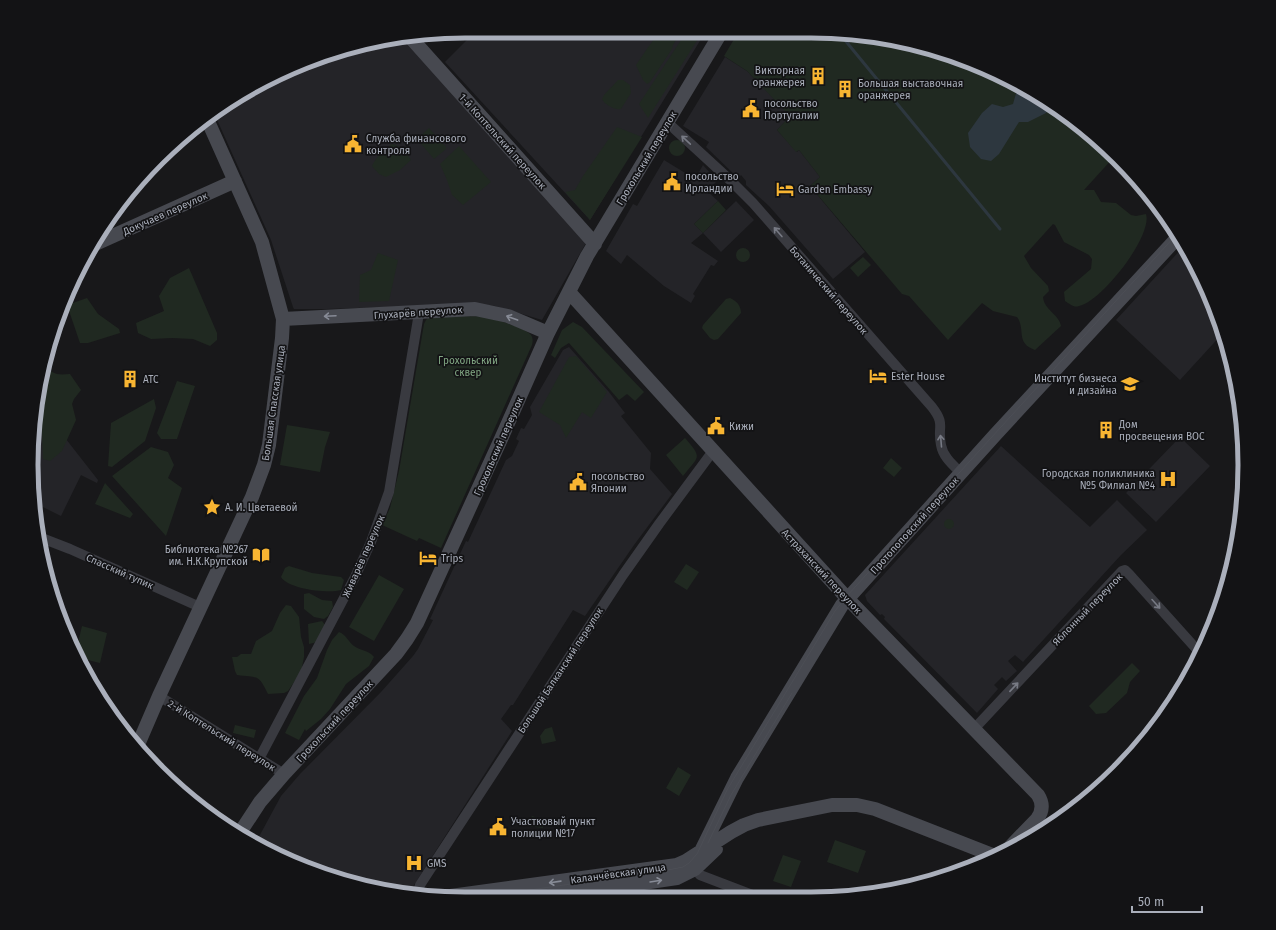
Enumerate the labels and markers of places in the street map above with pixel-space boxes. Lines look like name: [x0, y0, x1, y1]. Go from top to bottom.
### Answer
place label: Викторная оранжерея: [753, 65, 805, 89]
building icon: Викторная оранжерея: [808, 66, 828, 86]
place label: Большая выставочная оранжерея: [858, 78, 963, 102]
building icon: Большая выставочная оранжерея: [835, 79, 855, 99]
place label: посольство Португалии: [764, 98, 819, 122]
public building icon: посольство Португалии: [741, 99, 761, 119]
place label: Служба финансового контроля: [366, 133, 467, 157]
public building icon: Служба финансового контроля: [343, 134, 363, 154]
place label: посольство Ирландии: [685, 171, 739, 195]
public building icon: посольство Ирландии: [662, 172, 682, 192]
hotel icon: Garden Embassy: [775, 179, 795, 199]
place label: Garden Embassy: [798, 184, 872, 196]
hotel icon: Ester House: [868, 366, 888, 386]
building icon: АТС: [120, 369, 140, 389]
place label: Ester House: [891, 371, 945, 383]
place label: Институт бизнеса и дизайна: [1034, 373, 1117, 397]
place label: АТС: [143, 374, 159, 386]
school or university icon: Институт бизнеса и дизайна: [1120, 374, 1140, 394]
public building icon: Кижи: [706, 416, 726, 436]
place label: Дом просвещения ВОС: [1118, 419, 1205, 443]
building icon: Дом просвещения ВОС: [1096, 420, 1116, 440]
place label: Кижи: [729, 421, 754, 433]
place label: Городская поликлиника №5 Филиал №4: [1042, 468, 1156, 492]
hospital icon: Городская поликлиника №5 Филиал №4: [1158, 469, 1178, 489]
place label: посольство Японии: [591, 471, 645, 495]
public building icon: посольство Японии: [568, 472, 588, 492]
place icon: А. И. Цветаевой: [202, 497, 222, 517]
place label: А. И. Цветаевой: [225, 502, 298, 514]
place label: Библиотека №267 им. Н.К.Крупской: [165, 544, 249, 568]
library icon: Библиотека №267 им. Н.К.Крупской: [251, 545, 271, 565]
hotel icon: Trips: [418, 548, 438, 568]
place label: Trips: [441, 553, 463, 565]
place label: Участковый пункт полиции №17: [511, 816, 596, 840]
public building icon: Участковый пункт полиции №17: [488, 817, 508, 837]
hospital icon: GMS: [404, 853, 424, 873]
place label: GMS: [427, 858, 447, 870]

